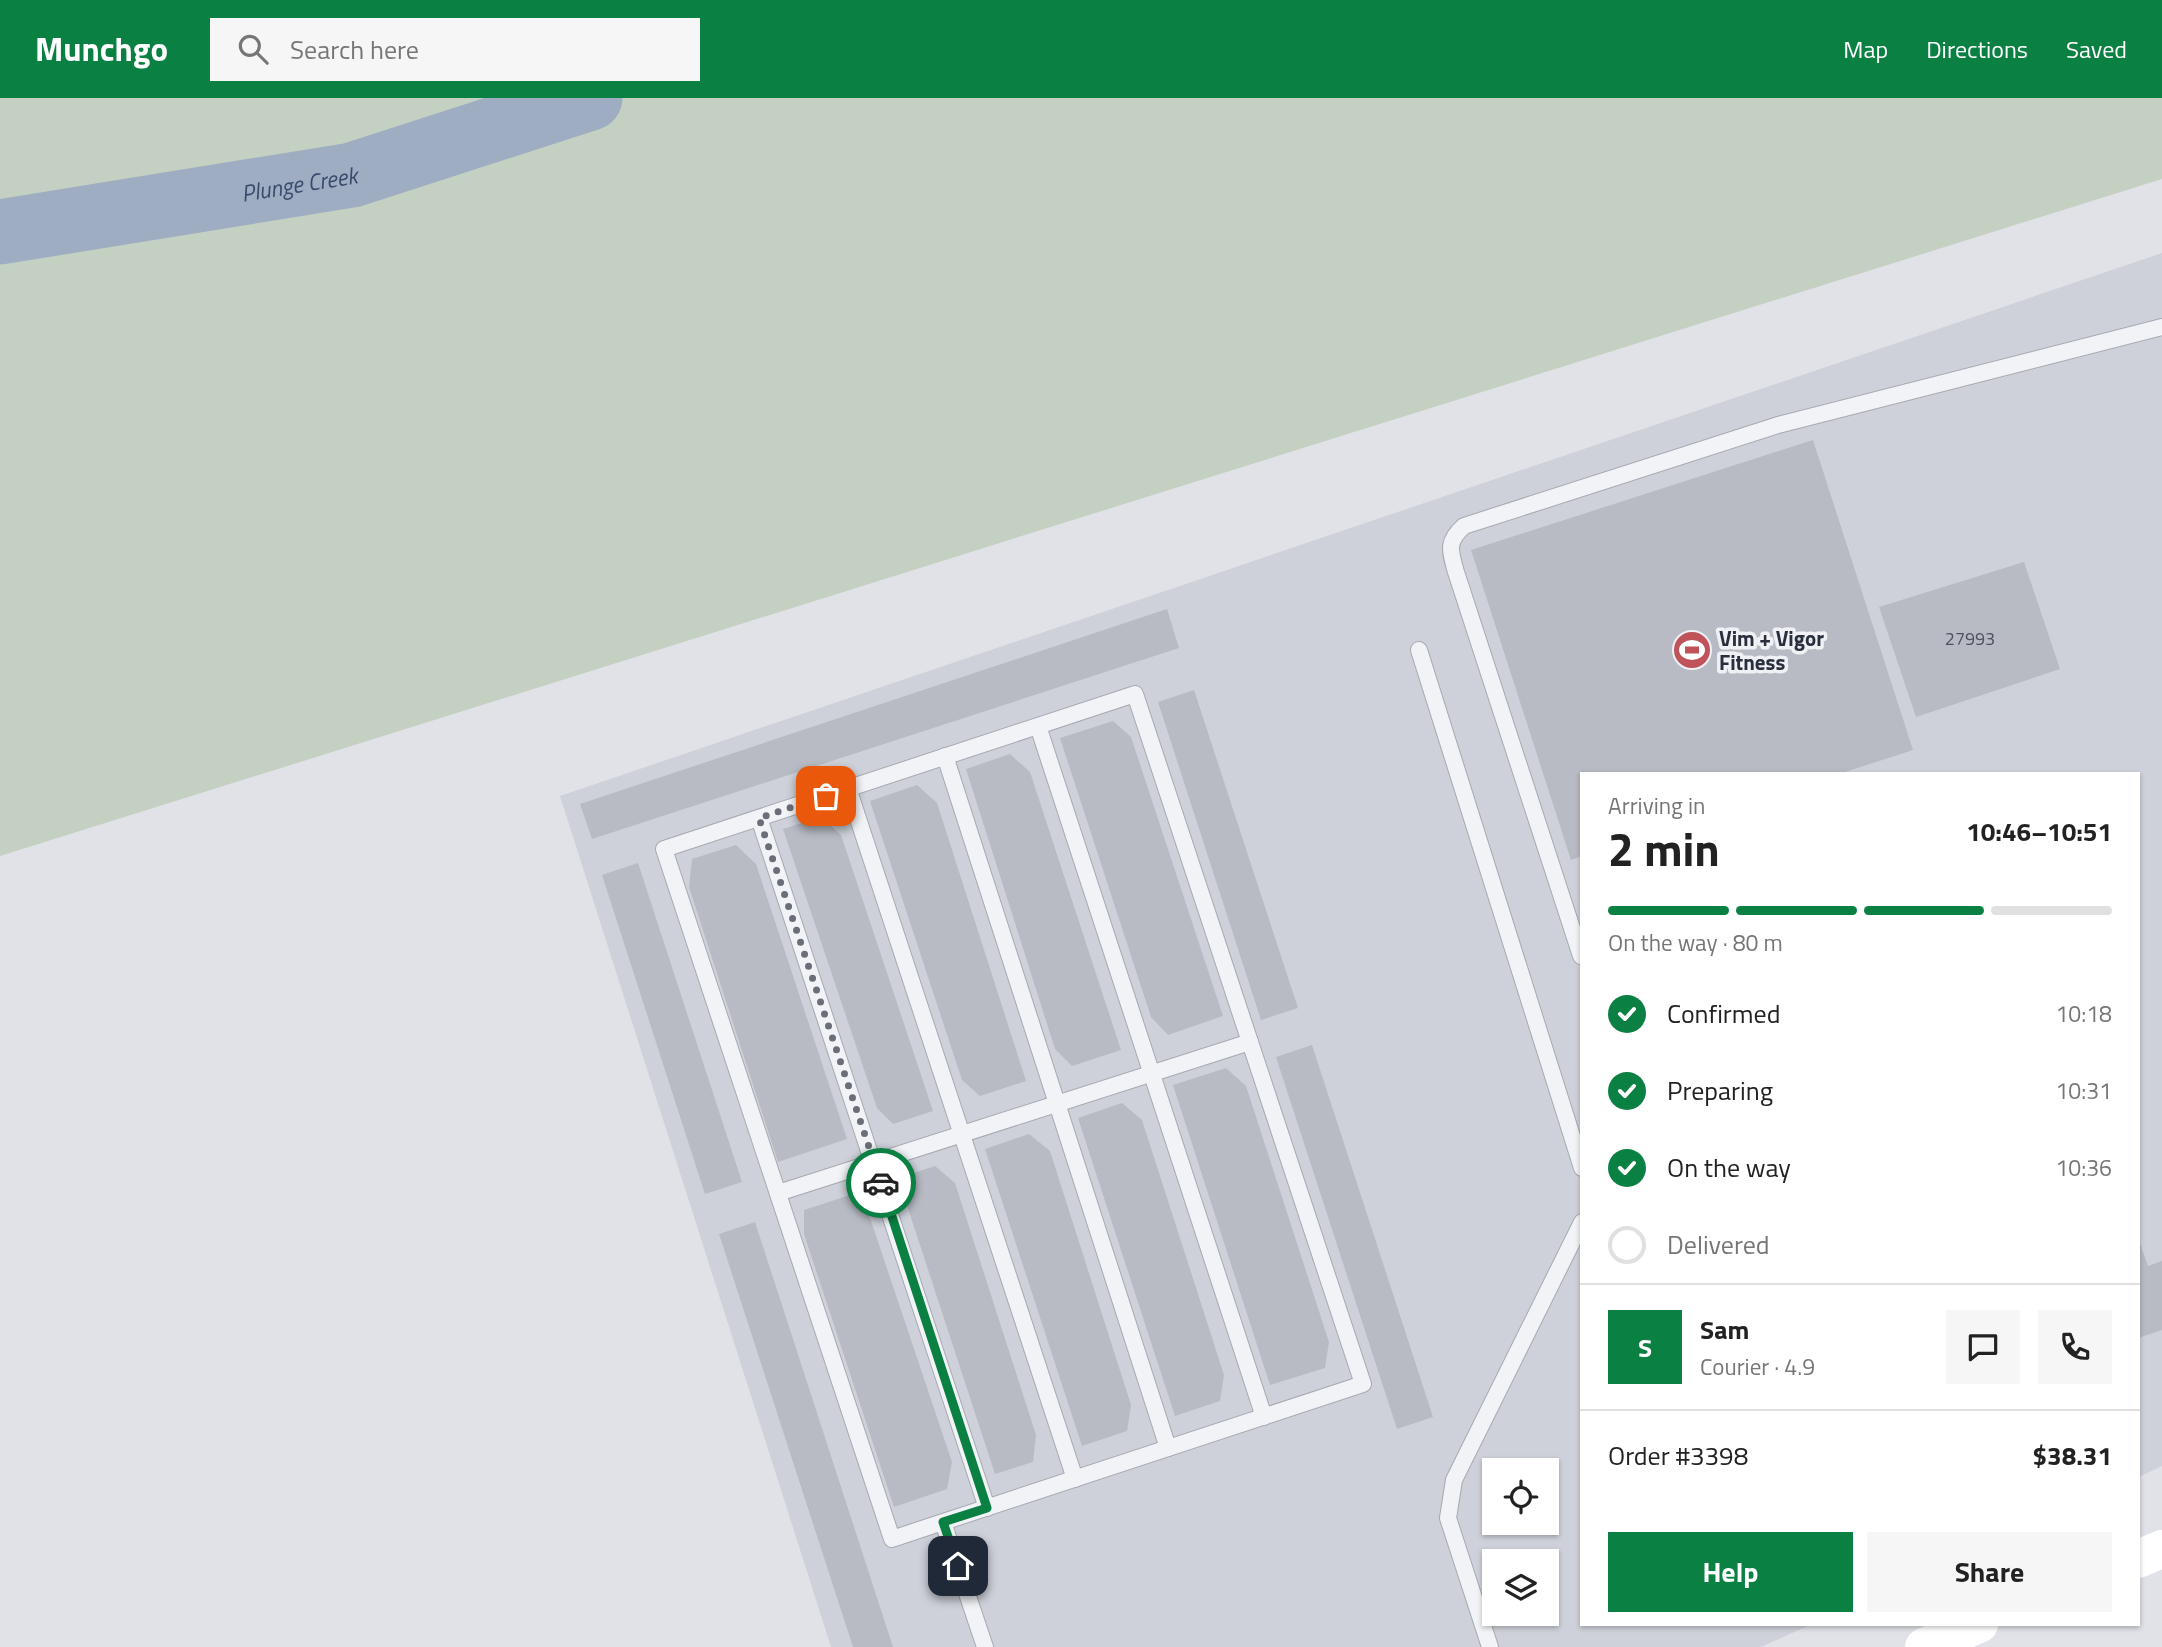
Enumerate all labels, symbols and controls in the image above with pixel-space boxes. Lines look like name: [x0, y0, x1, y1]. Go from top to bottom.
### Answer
search box: [210, 18, 700, 81]
text: Munchgo: [35, 24, 168, 74]
icon: search: [234, 30, 272, 68]
text: Search here: [290, 30, 419, 69]
text: Map: [1843, 31, 1888, 67]
text: Directions: [1926, 31, 2028, 67]
text: Saved: [2066, 31, 2127, 67]
water label: Plunge Creek: [239, 156, 362, 210]
place label: Vim + Vigor Fitness: [1719, 622, 1824, 678]
house number: 27993: [1945, 625, 1995, 652]
sports icon: Vim + Vigor Fitness: [1671, 629, 1713, 671]
pin: [796, 766, 856, 826]
icon: bag: [807, 777, 845, 815]
text: Arriving in: [1608, 788, 1705, 823]
text: 10:46–10:51: [1966, 812, 2112, 851]
text: 2 min: [1608, 814, 1720, 884]
text: On the way · 80 m: [1608, 925, 1783, 960]
text: Confirmed: [1667, 994, 1781, 1033]
icon: check: [1608, 995, 1646, 1033]
text: 10:18: [2055, 996, 2112, 1031]
text: Preparing: [1667, 1071, 1773, 1110]
icon: check: [1608, 1072, 1646, 1110]
text: 10:31: [2055, 1073, 2112, 1108]
courier: [846, 1148, 916, 1218]
text: On the way: [1667, 1148, 1791, 1187]
icon: check: [1608, 1149, 1646, 1187]
text: 10:36: [2055, 1150, 2112, 1185]
icon: car: [862, 1164, 900, 1202]
text: Delivered: [1667, 1225, 1770, 1264]
text: Sam: [1700, 1310, 1749, 1349]
button: chat: [1946, 1310, 2020, 1384]
button: phone: [2038, 1310, 2112, 1384]
text: S: [1638, 1328, 1652, 1367]
text: Courier · 4.9: [1700, 1349, 1815, 1384]
text: Order #3398: [1608, 1436, 1748, 1475]
text: $38.31: [2033, 1436, 2112, 1475]
map controls: [1482, 1458, 1559, 1626]
button: locate: [1482, 1458, 1559, 1535]
button: Help: [1608, 1532, 1853, 1612]
button: Share: [1867, 1532, 2112, 1612]
pin: [928, 1536, 988, 1596]
icon: home: [939, 1547, 977, 1585]
button: layers: [1482, 1549, 1559, 1626]

